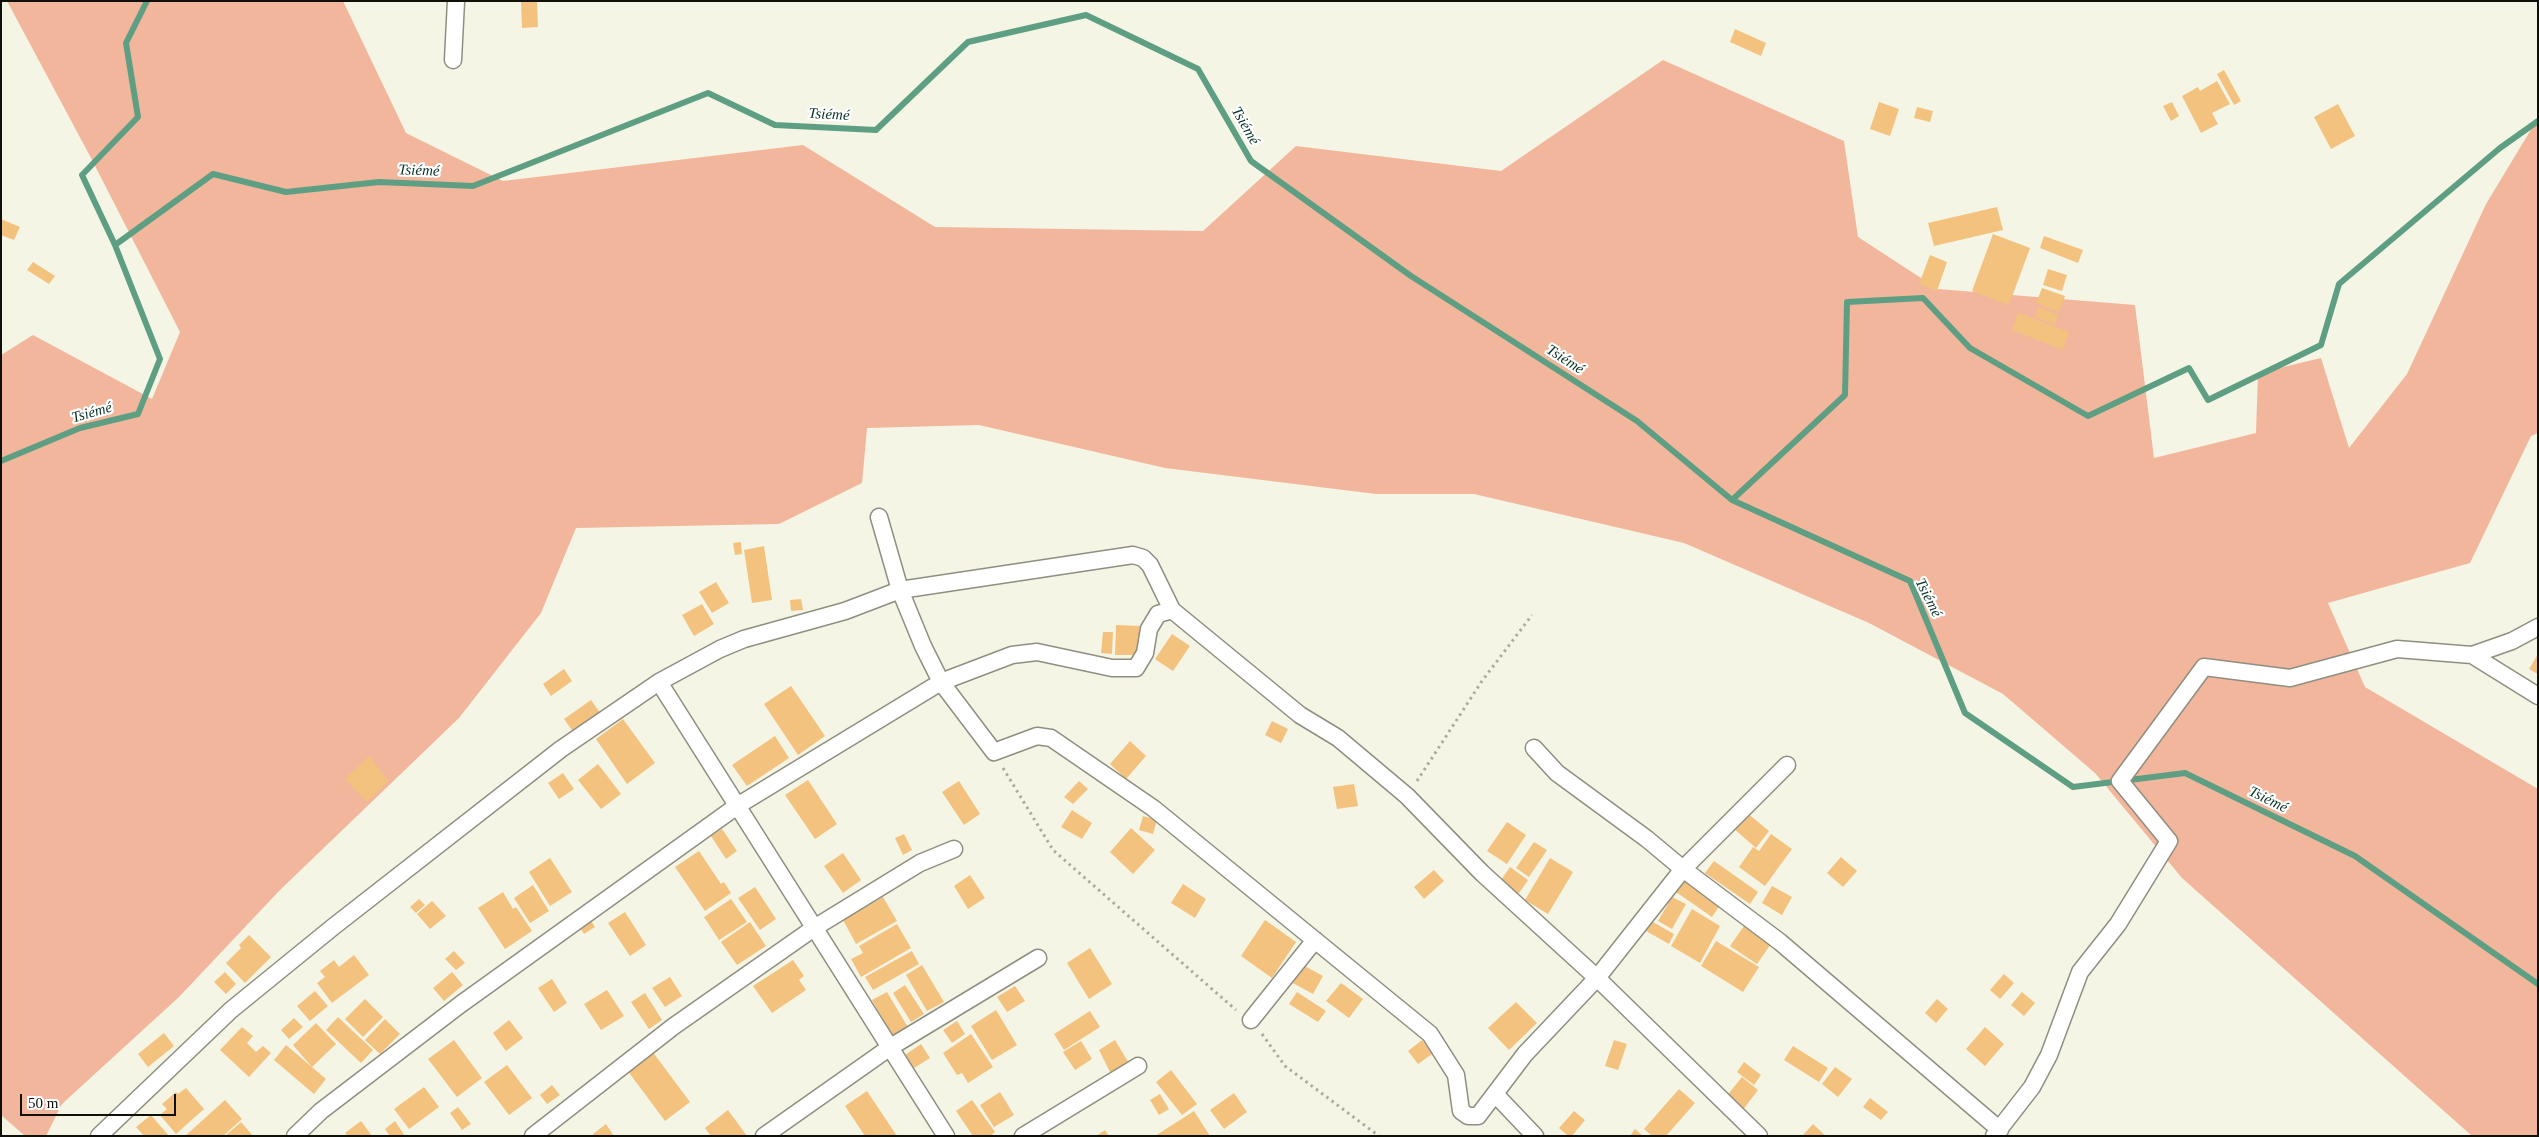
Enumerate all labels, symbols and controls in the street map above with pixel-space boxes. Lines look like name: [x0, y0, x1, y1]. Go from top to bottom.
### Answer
water label: Tsiémé: [1227, 104, 1263, 148]
water label: Tsiémé: [808, 105, 850, 125]
water label: Tsiémé: [398, 161, 440, 181]
water label: Tsiémé: [1543, 341, 1587, 379]
water label: Tsiémé: [70, 399, 114, 427]
water label: Tsiémé: [1911, 576, 1945, 620]
water label: Tsiémé: [2246, 783, 2290, 817]
scale bar: [22, 1084, 179, 1116]
text: 50 m: [28, 1095, 58, 1111]

